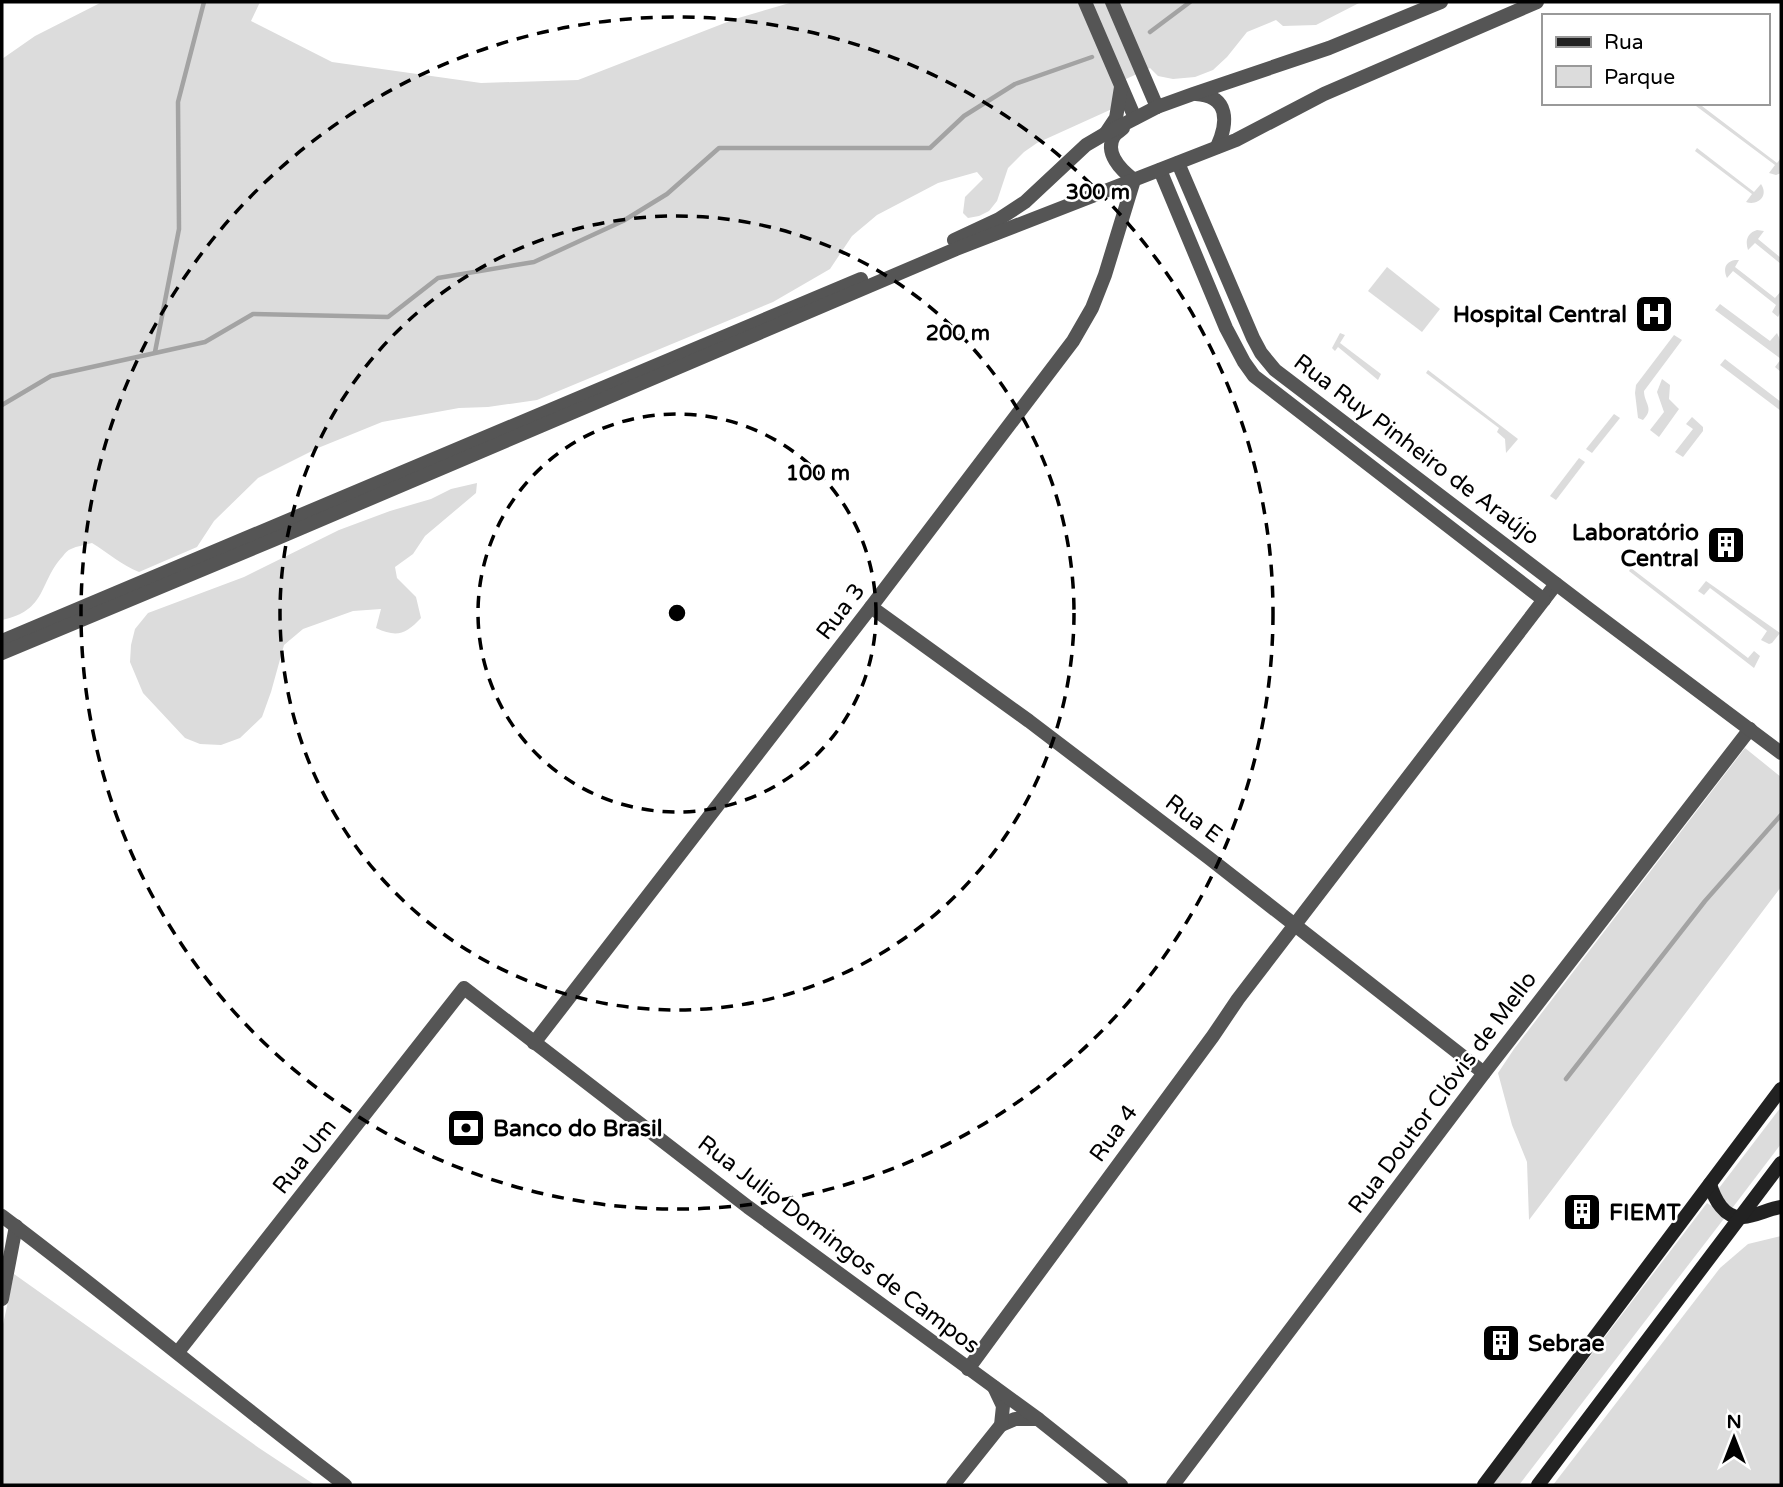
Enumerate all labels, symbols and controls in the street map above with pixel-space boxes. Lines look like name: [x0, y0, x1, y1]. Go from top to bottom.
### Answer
legend: [1542, 14, 1769, 105]
text: Rua: [1604, 30, 1644, 55]
text: Parque: [1604, 65, 1675, 90]
text: 300 m: [1066, 180, 1130, 205]
hospital icon: Hospital Central: [1633, 293, 1675, 335]
place label: Hospital Central: [1453, 301, 1627, 329]
text: 200 m: [926, 321, 990, 346]
street label: Rua Ruy Pinheiro de Araújo: [1288, 348, 1545, 551]
text: 100 m: [786, 461, 850, 486]
place label: Laboratório Central: [1572, 519, 1699, 573]
building icon: Laboratório Central: [1705, 524, 1747, 566]
street label: Rua 3: [810, 578, 871, 645]
centre of rings: [665, 601, 689, 625]
street label: Rua E: [1159, 788, 1227, 849]
street label: Rua Doutor Clóvis de Mello: [1343, 966, 1543, 1219]
street label: Rua 4: [1084, 1100, 1144, 1168]
bank icon: Banco do Brasil: [445, 1107, 487, 1149]
street label: Rua Um: [267, 1114, 343, 1200]
place label: Banco do Brasil: [493, 1115, 663, 1143]
street label: Rua Julio Domingos de Campos: [692, 1130, 985, 1360]
building icon: FIEMT: [1561, 1191, 1603, 1233]
place label: FIEMT: [1609, 1199, 1681, 1227]
building icon: Sebrae: [1480, 1322, 1522, 1364]
place label: Sebrae: [1528, 1330, 1604, 1358]
north arrow: [1699, 1403, 1769, 1473]
text: N: [1726, 1411, 1742, 1433]

